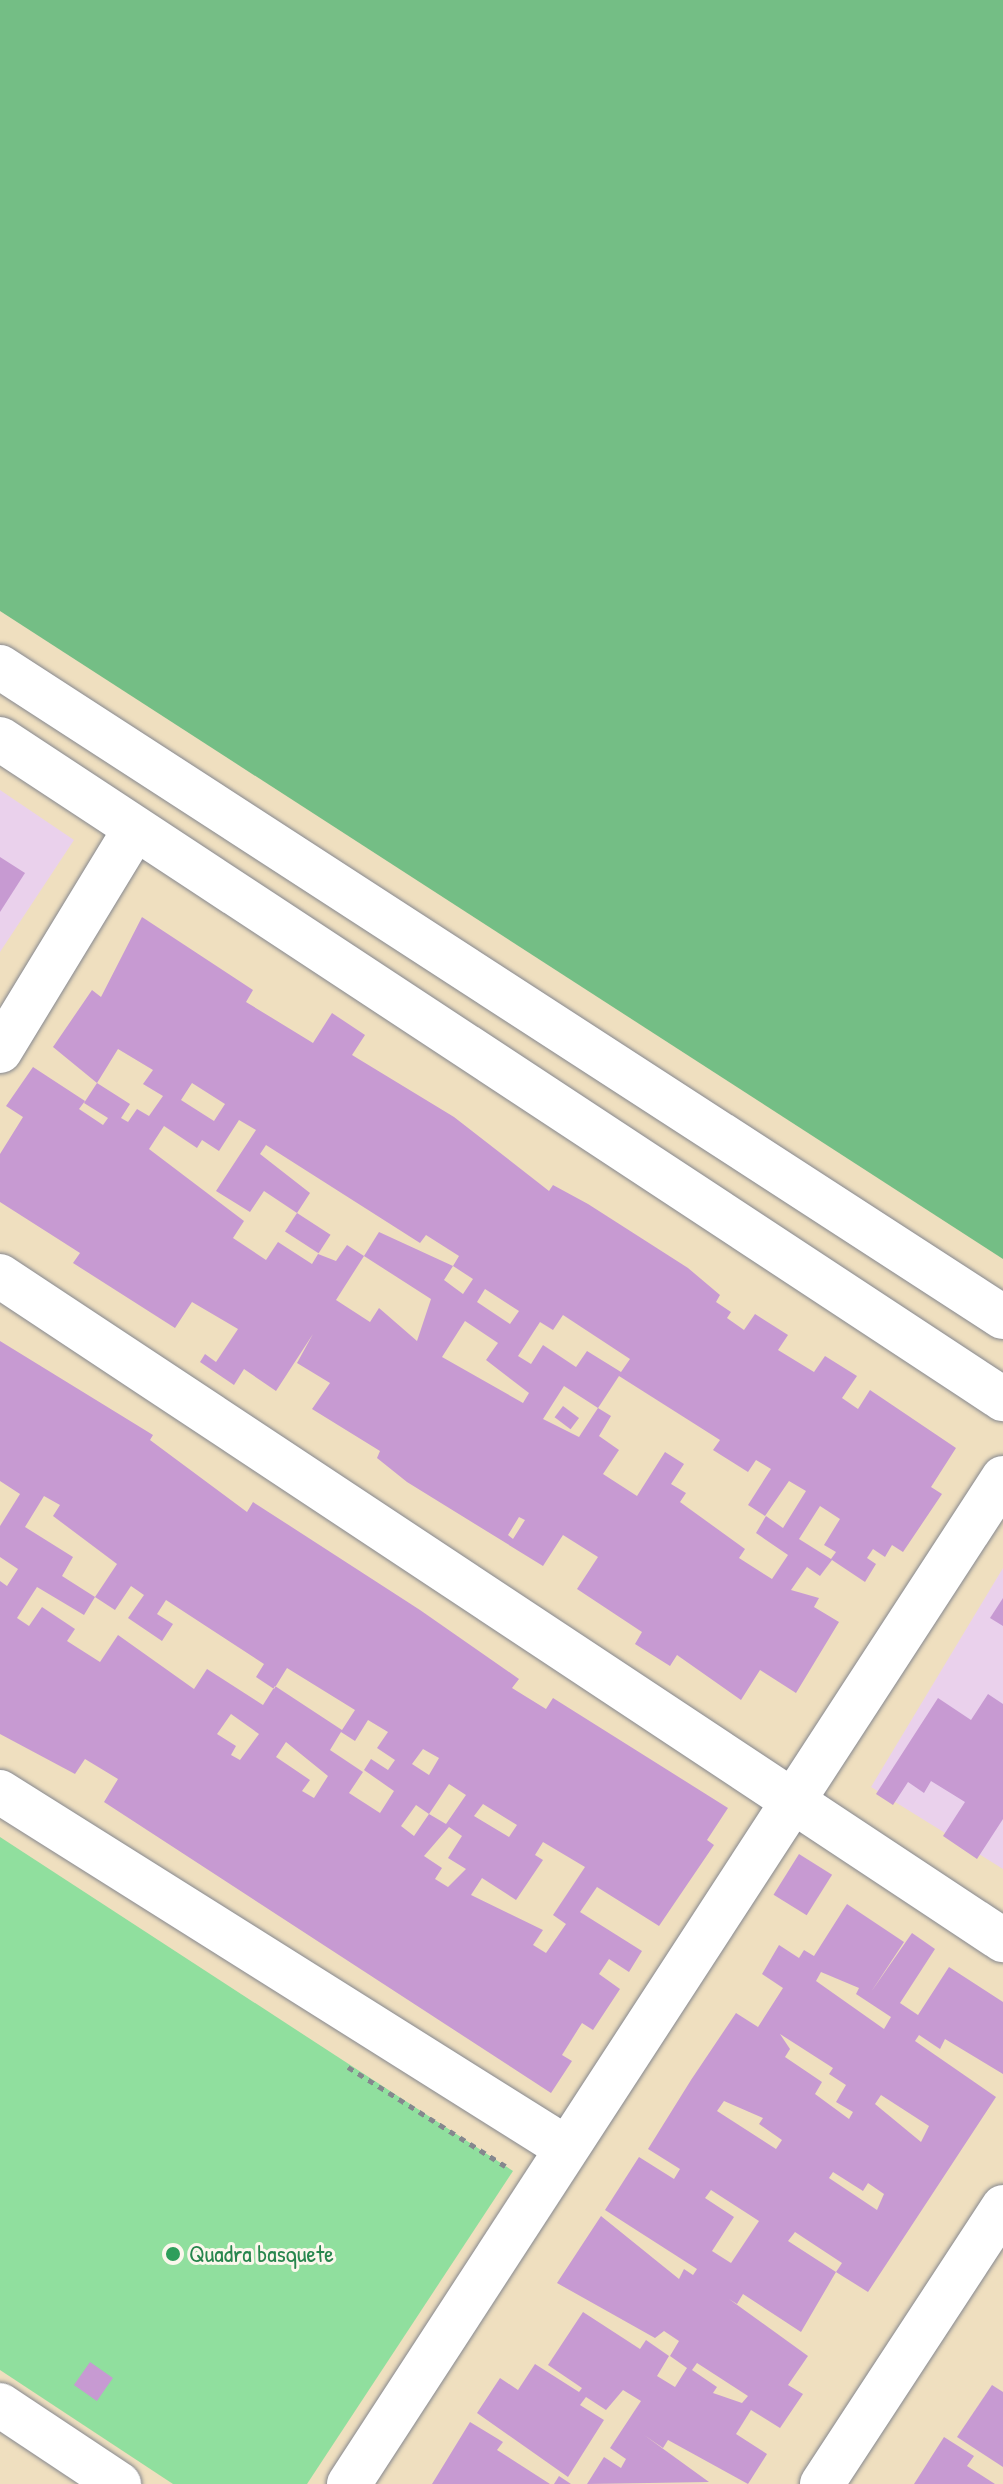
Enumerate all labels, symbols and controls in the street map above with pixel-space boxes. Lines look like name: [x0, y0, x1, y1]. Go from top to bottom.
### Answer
place label: Quadra basquete: [189, 2240, 334, 2268]
marker: Quadra basquete: [164, 2245, 182, 2263]

